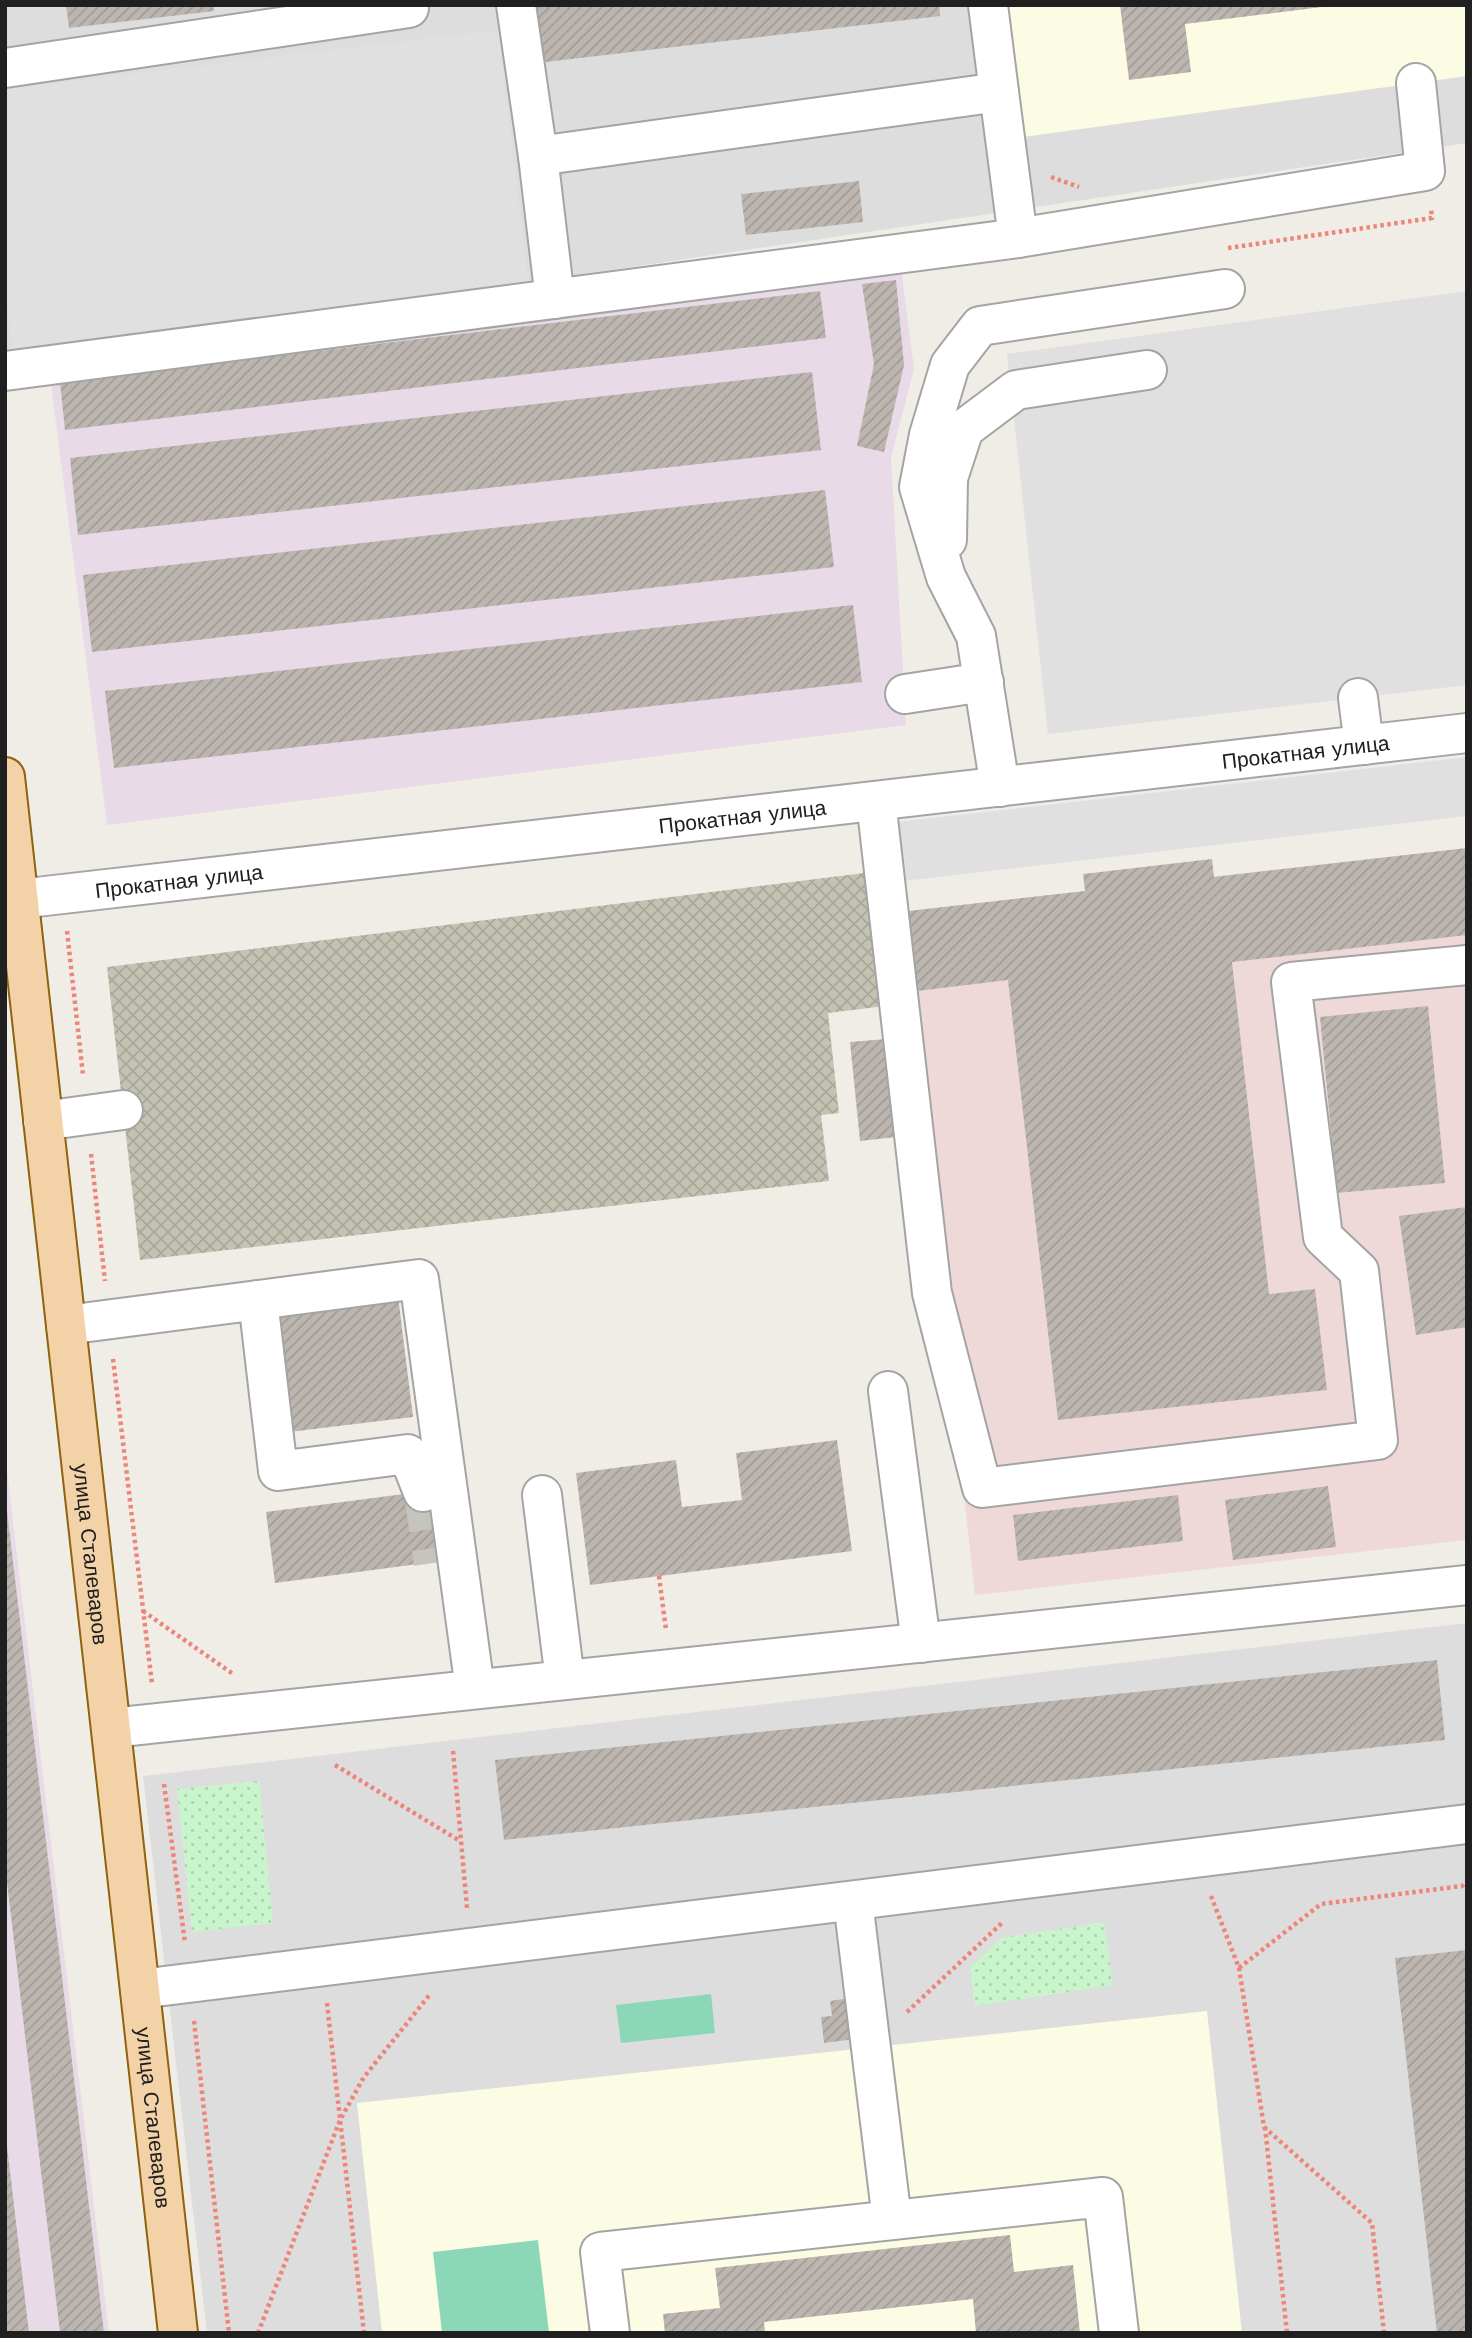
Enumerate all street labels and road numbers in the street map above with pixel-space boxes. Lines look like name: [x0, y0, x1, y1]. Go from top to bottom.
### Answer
street label: Прокатная улица: [1220, 729, 1391, 774]
street label: Прокатная улица: [657, 794, 828, 838]
street label: Прокатная улица: [94, 859, 264, 903]
street label: улица Сталеваров: [69, 1462, 114, 1646]
street label: улица Сталеваров: [132, 2026, 177, 2210]

